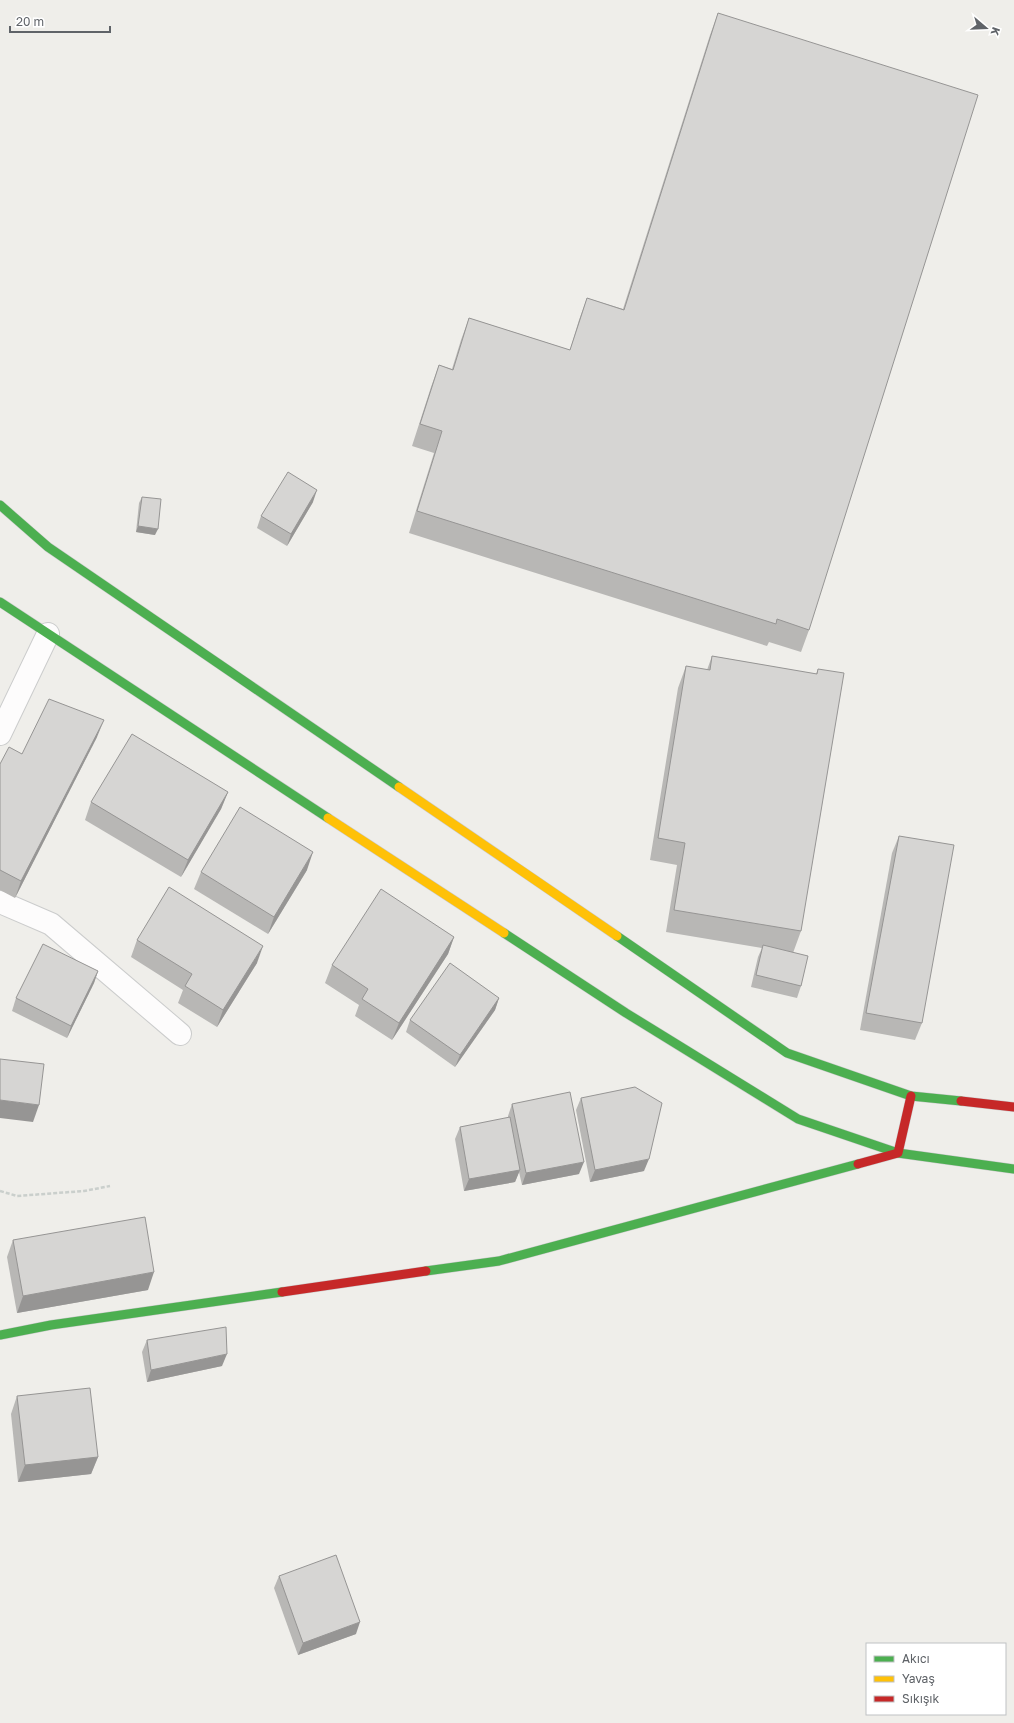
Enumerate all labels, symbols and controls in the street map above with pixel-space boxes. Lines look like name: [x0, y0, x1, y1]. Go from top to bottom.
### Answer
scale bar: [10, 8, 110, 34]
north arrow: [966, 8, 1006, 48]
text: 20 m: [16, 14, 44, 29]
text: K: [988, 26, 1003, 37]
legend: [866, 1643, 1006, 1715]
text: Akıcı: [902, 1651, 930, 1666]
text: Yavaş: [902, 1671, 935, 1686]
text: Sıkışık: [902, 1691, 939, 1706]

